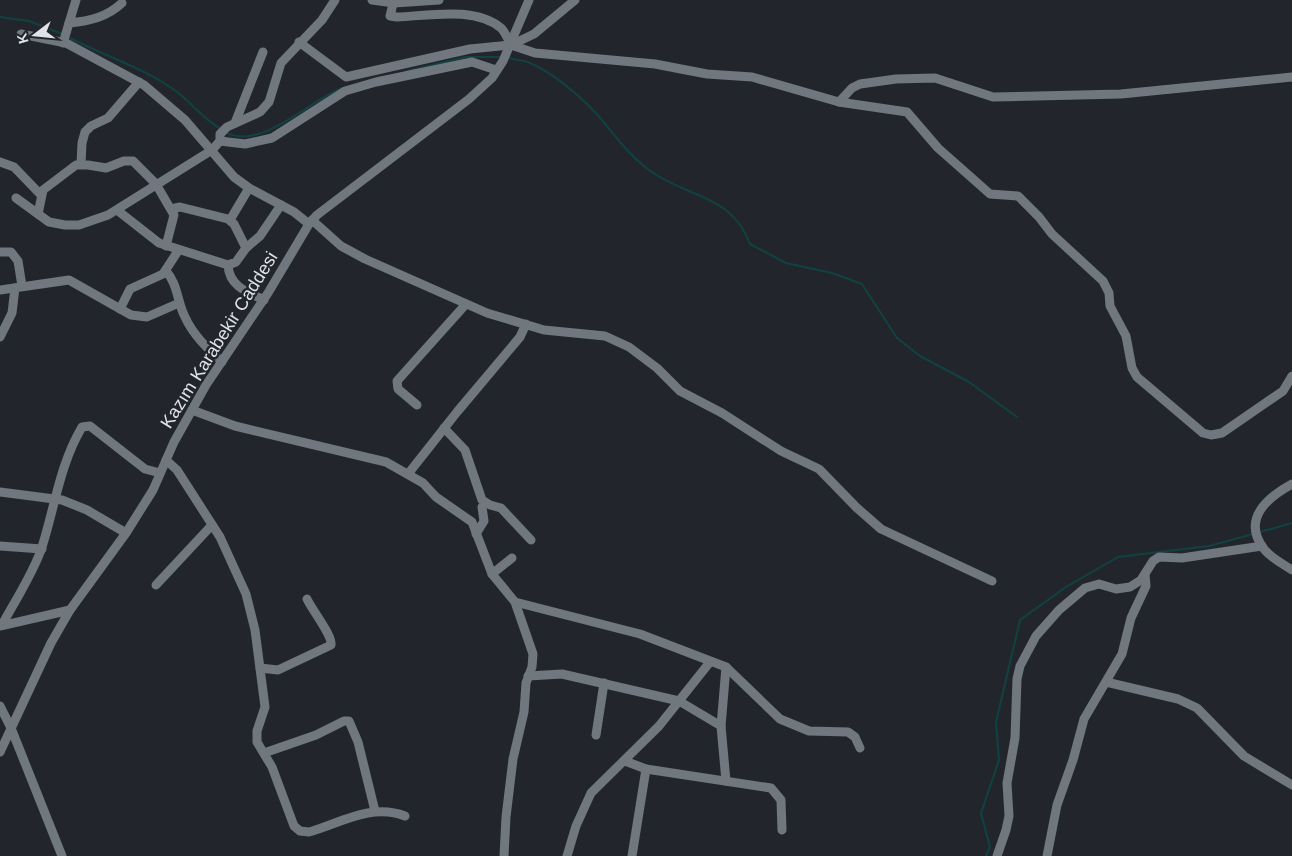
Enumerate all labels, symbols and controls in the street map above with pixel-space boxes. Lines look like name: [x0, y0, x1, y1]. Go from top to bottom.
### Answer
north arrow: [10, 10, 60, 60]
text: K: [13, 32, 32, 46]
street label: Kazım Karabekir Caddesi: [156, 248, 282, 432]

